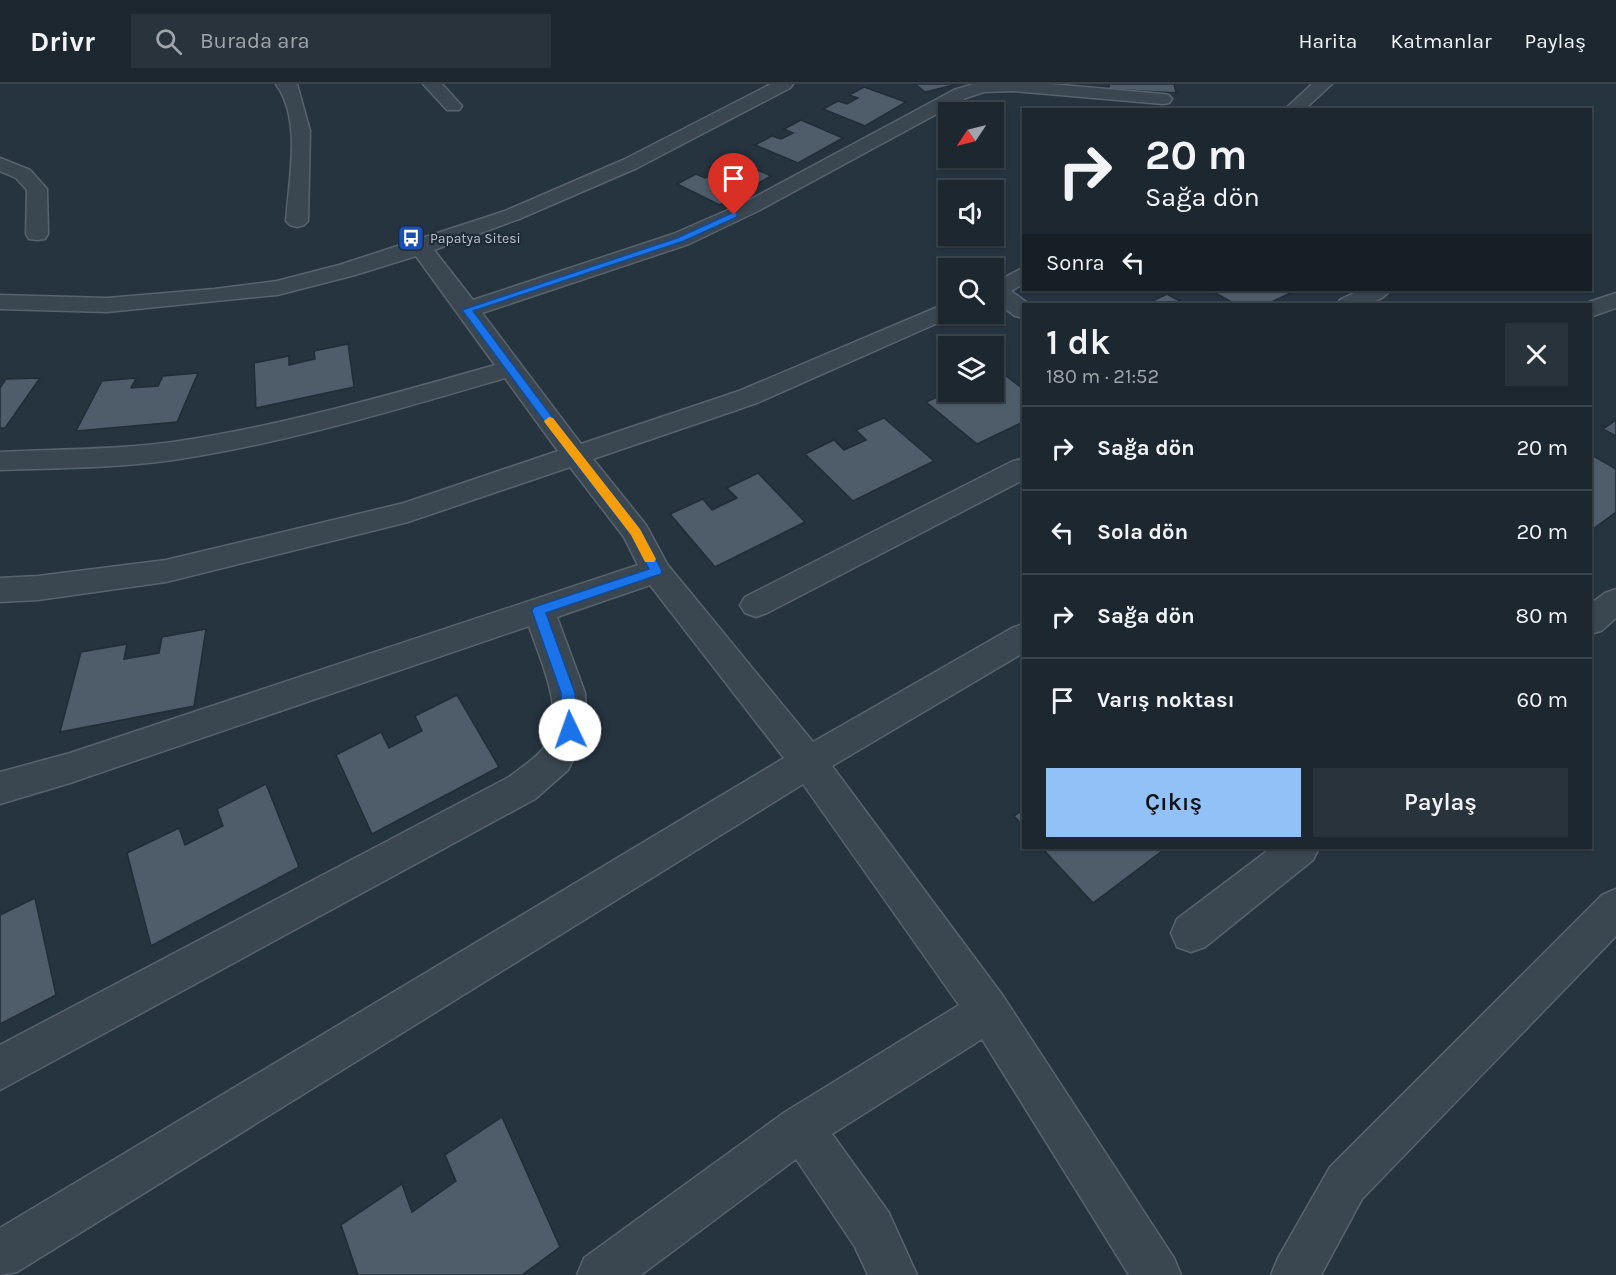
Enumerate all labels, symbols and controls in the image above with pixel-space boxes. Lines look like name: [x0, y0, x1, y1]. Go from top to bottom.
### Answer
search box: [131, 14, 551, 68]
text: Drivr: [30, 25, 95, 58]
icon: search: [152, 25, 185, 58]
text: Burada ara: [200, 28, 310, 54]
text: Harita: [1299, 29, 1357, 53]
text: Katmanlar: [1390, 29, 1492, 53]
text: Paylaş: [1525, 29, 1586, 53]
north arrow: [938, 102, 1004, 168]
map controls: [938, 102, 1004, 402]
text: 20 m: [1145, 130, 1247, 180]
icon: right: [1046, 132, 1124, 210]
pin: [708, 153, 759, 215]
icon: arrive: [717, 162, 750, 195]
button: sound: [938, 180, 1004, 246]
text: Sağa dön: [1145, 181, 1260, 213]
bus stop icon: Papatya Sitesi: [396, 223, 426, 253]
place label: Papatya Sitesi: [430, 230, 521, 247]
icon: left: [1117, 246, 1150, 279]
text: Sonra: [1046, 250, 1105, 276]
button: search: [938, 258, 1004, 324]
text: 1 dk: [1046, 321, 1110, 363]
button: close: [1505, 323, 1568, 386]
button: layers: [938, 336, 1004, 402]
text: 180 m · 21:52: [1046, 365, 1159, 388]
icon: right: [1046, 432, 1079, 465]
text: Sağa dön: [1097, 435, 1195, 461]
text: 20 m: [1516, 435, 1568, 461]
icon: left: [1046, 516, 1079, 549]
text: Sola dön: [1097, 519, 1188, 545]
text: 20 m: [1516, 519, 1568, 545]
icon: right: [1046, 600, 1079, 633]
text: Sağa dön: [1097, 603, 1195, 629]
text: 80 m: [1516, 603, 1568, 629]
icon: arrive: [1046, 684, 1079, 717]
text: Varış noktası: [1097, 687, 1235, 713]
text: 60 m: [1517, 687, 1568, 713]
position arrow: [538, 698, 602, 762]
button: Çıkış: [1046, 768, 1301, 837]
button: Paylaş: [1313, 768, 1568, 837]

